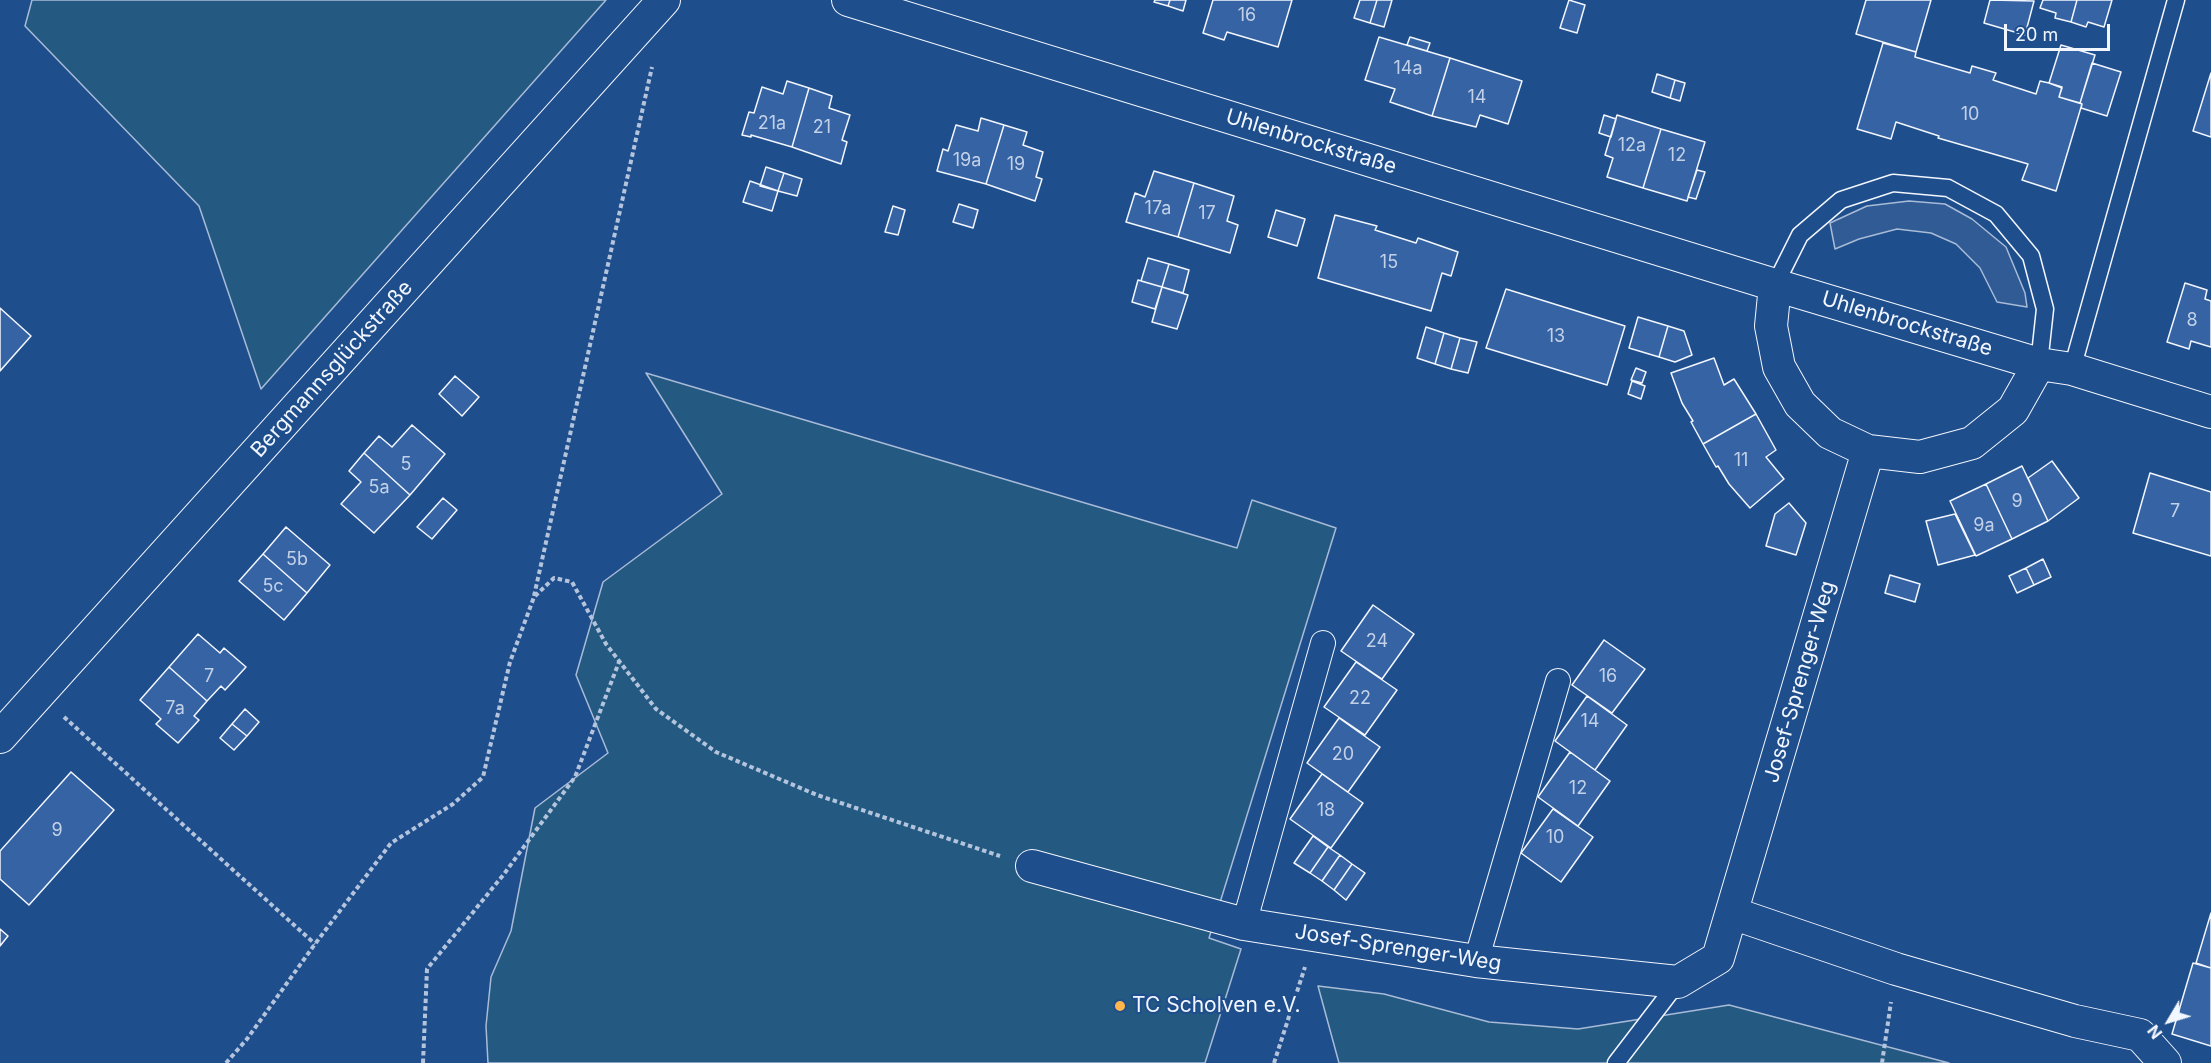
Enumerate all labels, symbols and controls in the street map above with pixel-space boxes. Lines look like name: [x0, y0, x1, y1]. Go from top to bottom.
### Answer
house number: 16: [1238, 5, 1256, 27]
scale bar: [2007, 12, 2114, 50]
text: 20 m: [2015, 24, 2058, 45]
house number: 14a: [1393, 58, 1423, 80]
house number: 14: [1468, 87, 1486, 109]
street label: Uhlenbrockstraße: [1223, 104, 1399, 180]
house number: 10: [1961, 104, 1979, 126]
house number: 21a: [758, 113, 786, 135]
house number: 21: [813, 117, 831, 139]
house number: 12a: [1618, 135, 1646, 157]
house number: 12: [1668, 145, 1686, 167]
house number: 19a: [953, 150, 981, 172]
house number: 19: [1007, 154, 1025, 176]
house number: 17a: [1145, 198, 1171, 220]
house number: 17: [1198, 203, 1216, 225]
house number: 15: [1380, 252, 1398, 274]
street label: Bergmannsglückstraße: [246, 275, 418, 463]
street label: Uhlenbrockstraße: [1819, 286, 1995, 362]
house number: 8: [2186, 310, 2198, 332]
house number: 13: [1547, 326, 1565, 348]
house number: 11: [1734, 450, 1748, 472]
house number: 5: [401, 454, 411, 476]
house number: 5a: [368, 477, 390, 499]
house number: 9: [2011, 491, 2023, 513]
house number: 7: [2170, 501, 2180, 523]
house number: 9a: [1973, 515, 1995, 537]
house number: 5b: [286, 549, 308, 571]
house number: 5c: [262, 576, 284, 598]
street label: Josef-Sprenger-Weg: [1759, 578, 1841, 786]
house number: 24: [1366, 631, 1388, 653]
house number: 7: [204, 666, 214, 688]
house number: 16: [1599, 666, 1617, 688]
house number: 22: [1349, 688, 1371, 710]
house number: 7a: [165, 698, 185, 720]
house number: 14: [1581, 711, 1599, 733]
house number: 20: [1332, 744, 1354, 766]
house number: 12: [1569, 778, 1587, 800]
house number: 18: [1317, 800, 1335, 822]
house number: 9: [51, 820, 63, 842]
house number: 10: [1546, 827, 1564, 849]
street label: Josef-Sprenger-Weg: [1293, 919, 1503, 977]
north arrow: [2139, 991, 2199, 1051]
place label: TC Scholven e.V.: [1132, 993, 1301, 1019]
marker: TC Scholven e.V.: [1113, 999, 1127, 1013]
text: N: [2143, 1021, 2166, 1043]

